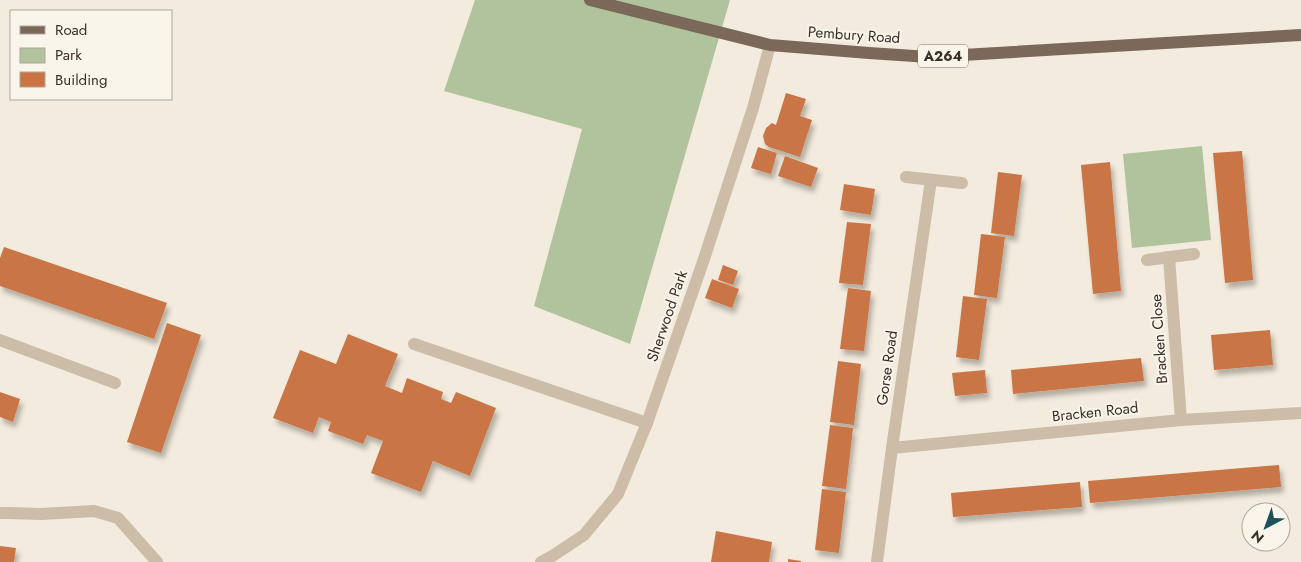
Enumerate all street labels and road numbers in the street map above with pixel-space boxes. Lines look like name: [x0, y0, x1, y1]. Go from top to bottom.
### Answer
street label: Pembury Road: [807, 21, 901, 49]
road number: A264: [918, 44, 968, 68]
street label: Sherwood Park: [641, 267, 693, 365]
street label: Bracken Close: [1145, 293, 1173, 385]
street label: Gorse Road: [871, 329, 903, 407]
street label: Bracken Road: [1051, 397, 1139, 427]

